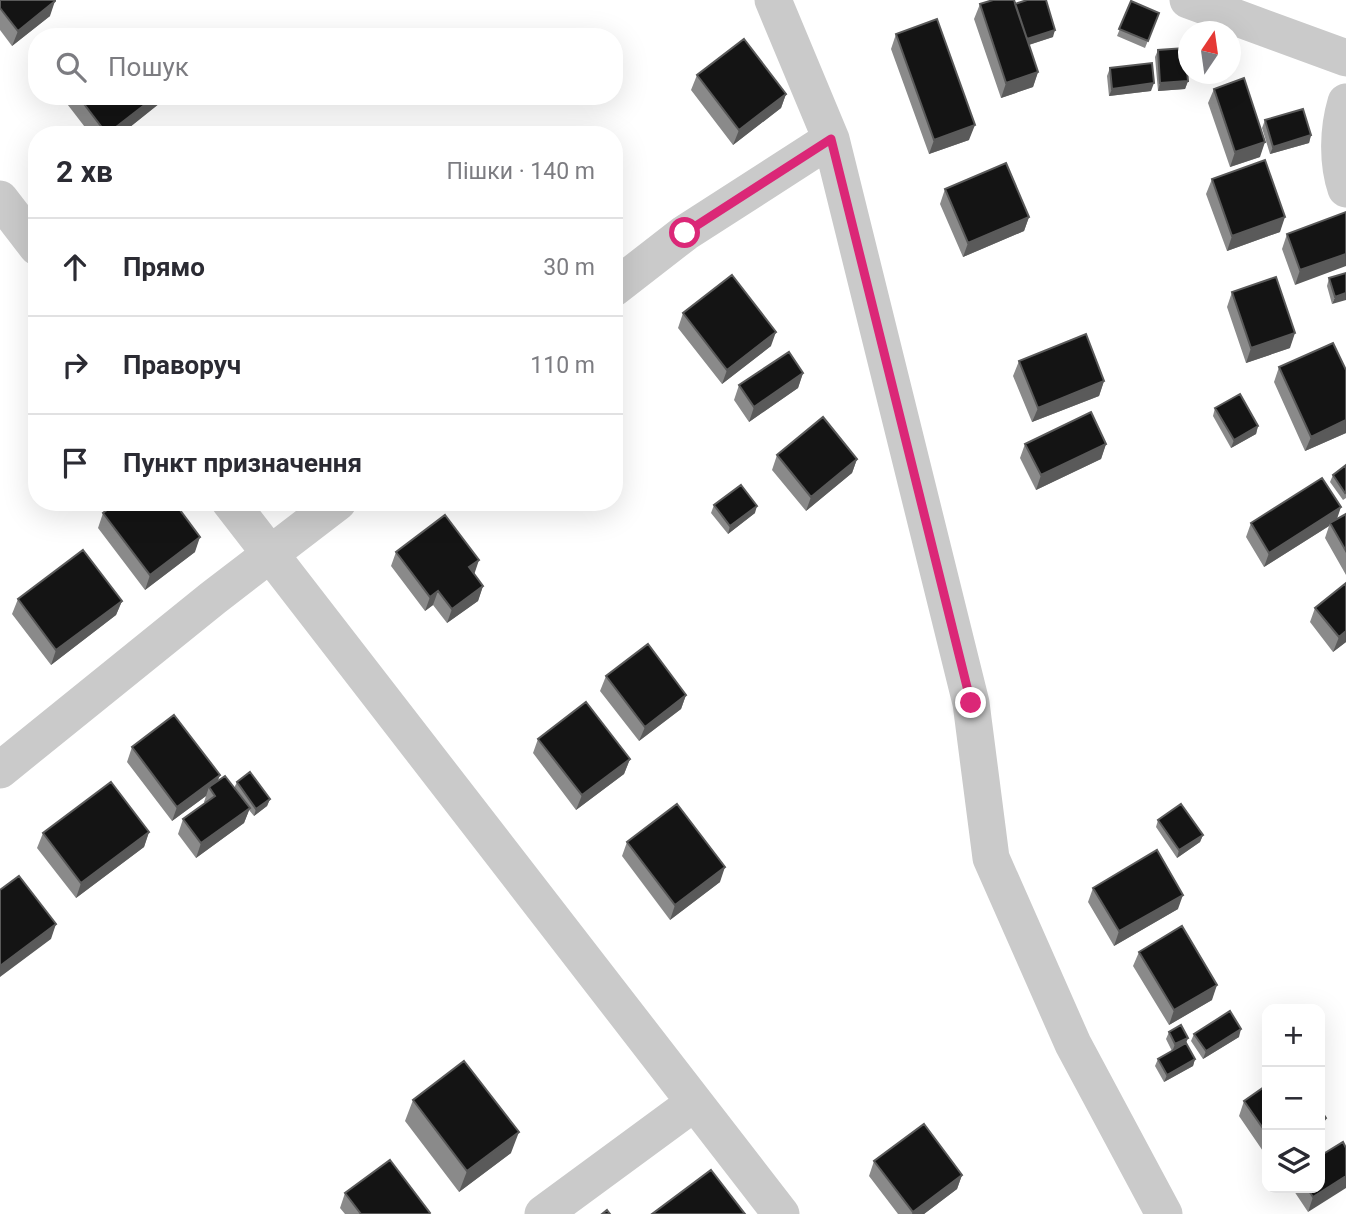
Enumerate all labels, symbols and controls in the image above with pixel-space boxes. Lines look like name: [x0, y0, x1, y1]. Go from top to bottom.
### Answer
north arrow: [1178, 21, 1241, 84]
search box: [28, 28, 623, 105]
icon: search: [52, 48, 90, 86]
text: Пошук: [108, 52, 189, 82]
text: 2 хв: [56, 154, 113, 189]
text: Пішки · 140 m: [447, 158, 595, 185]
route start: [669, 217, 700, 248]
icon: ahead: [56, 248, 94, 286]
text: Прямо: [123, 252, 205, 282]
text: 30 m: [543, 254, 595, 281]
icon: right: [56, 346, 94, 384]
text: Праворуч: [123, 350, 241, 380]
text: 110 m: [530, 352, 595, 379]
icon: arrive: [56, 444, 94, 482]
text: Пункт призначення: [123, 448, 362, 478]
route end: [955, 687, 986, 718]
map controls: [1262, 1004, 1325, 1193]
button: +: [1262, 1004, 1325, 1067]
button: −: [1262, 1067, 1325, 1130]
button: layers: [1262, 1130, 1325, 1193]

